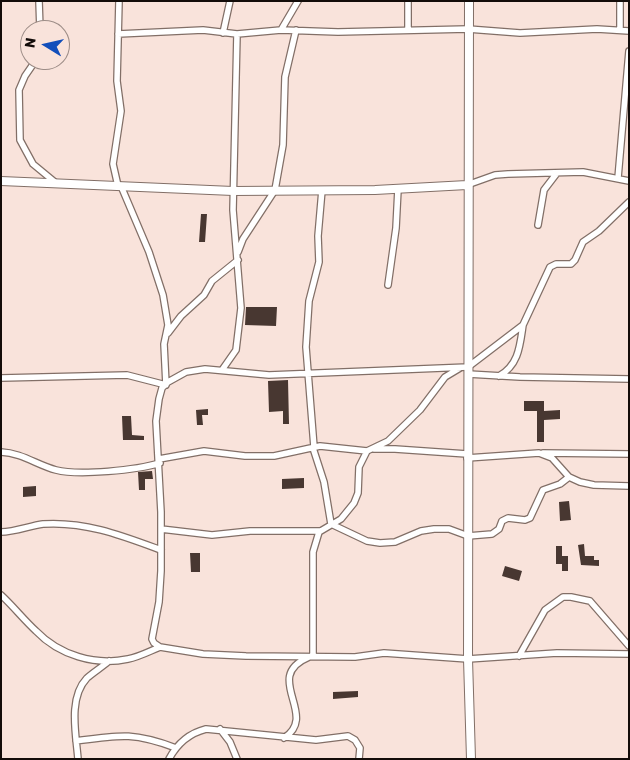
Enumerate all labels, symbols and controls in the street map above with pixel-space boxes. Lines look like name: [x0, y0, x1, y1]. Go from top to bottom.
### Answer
north arrow: [20, 20, 70, 70]
text: N: [21, 36, 40, 49]

